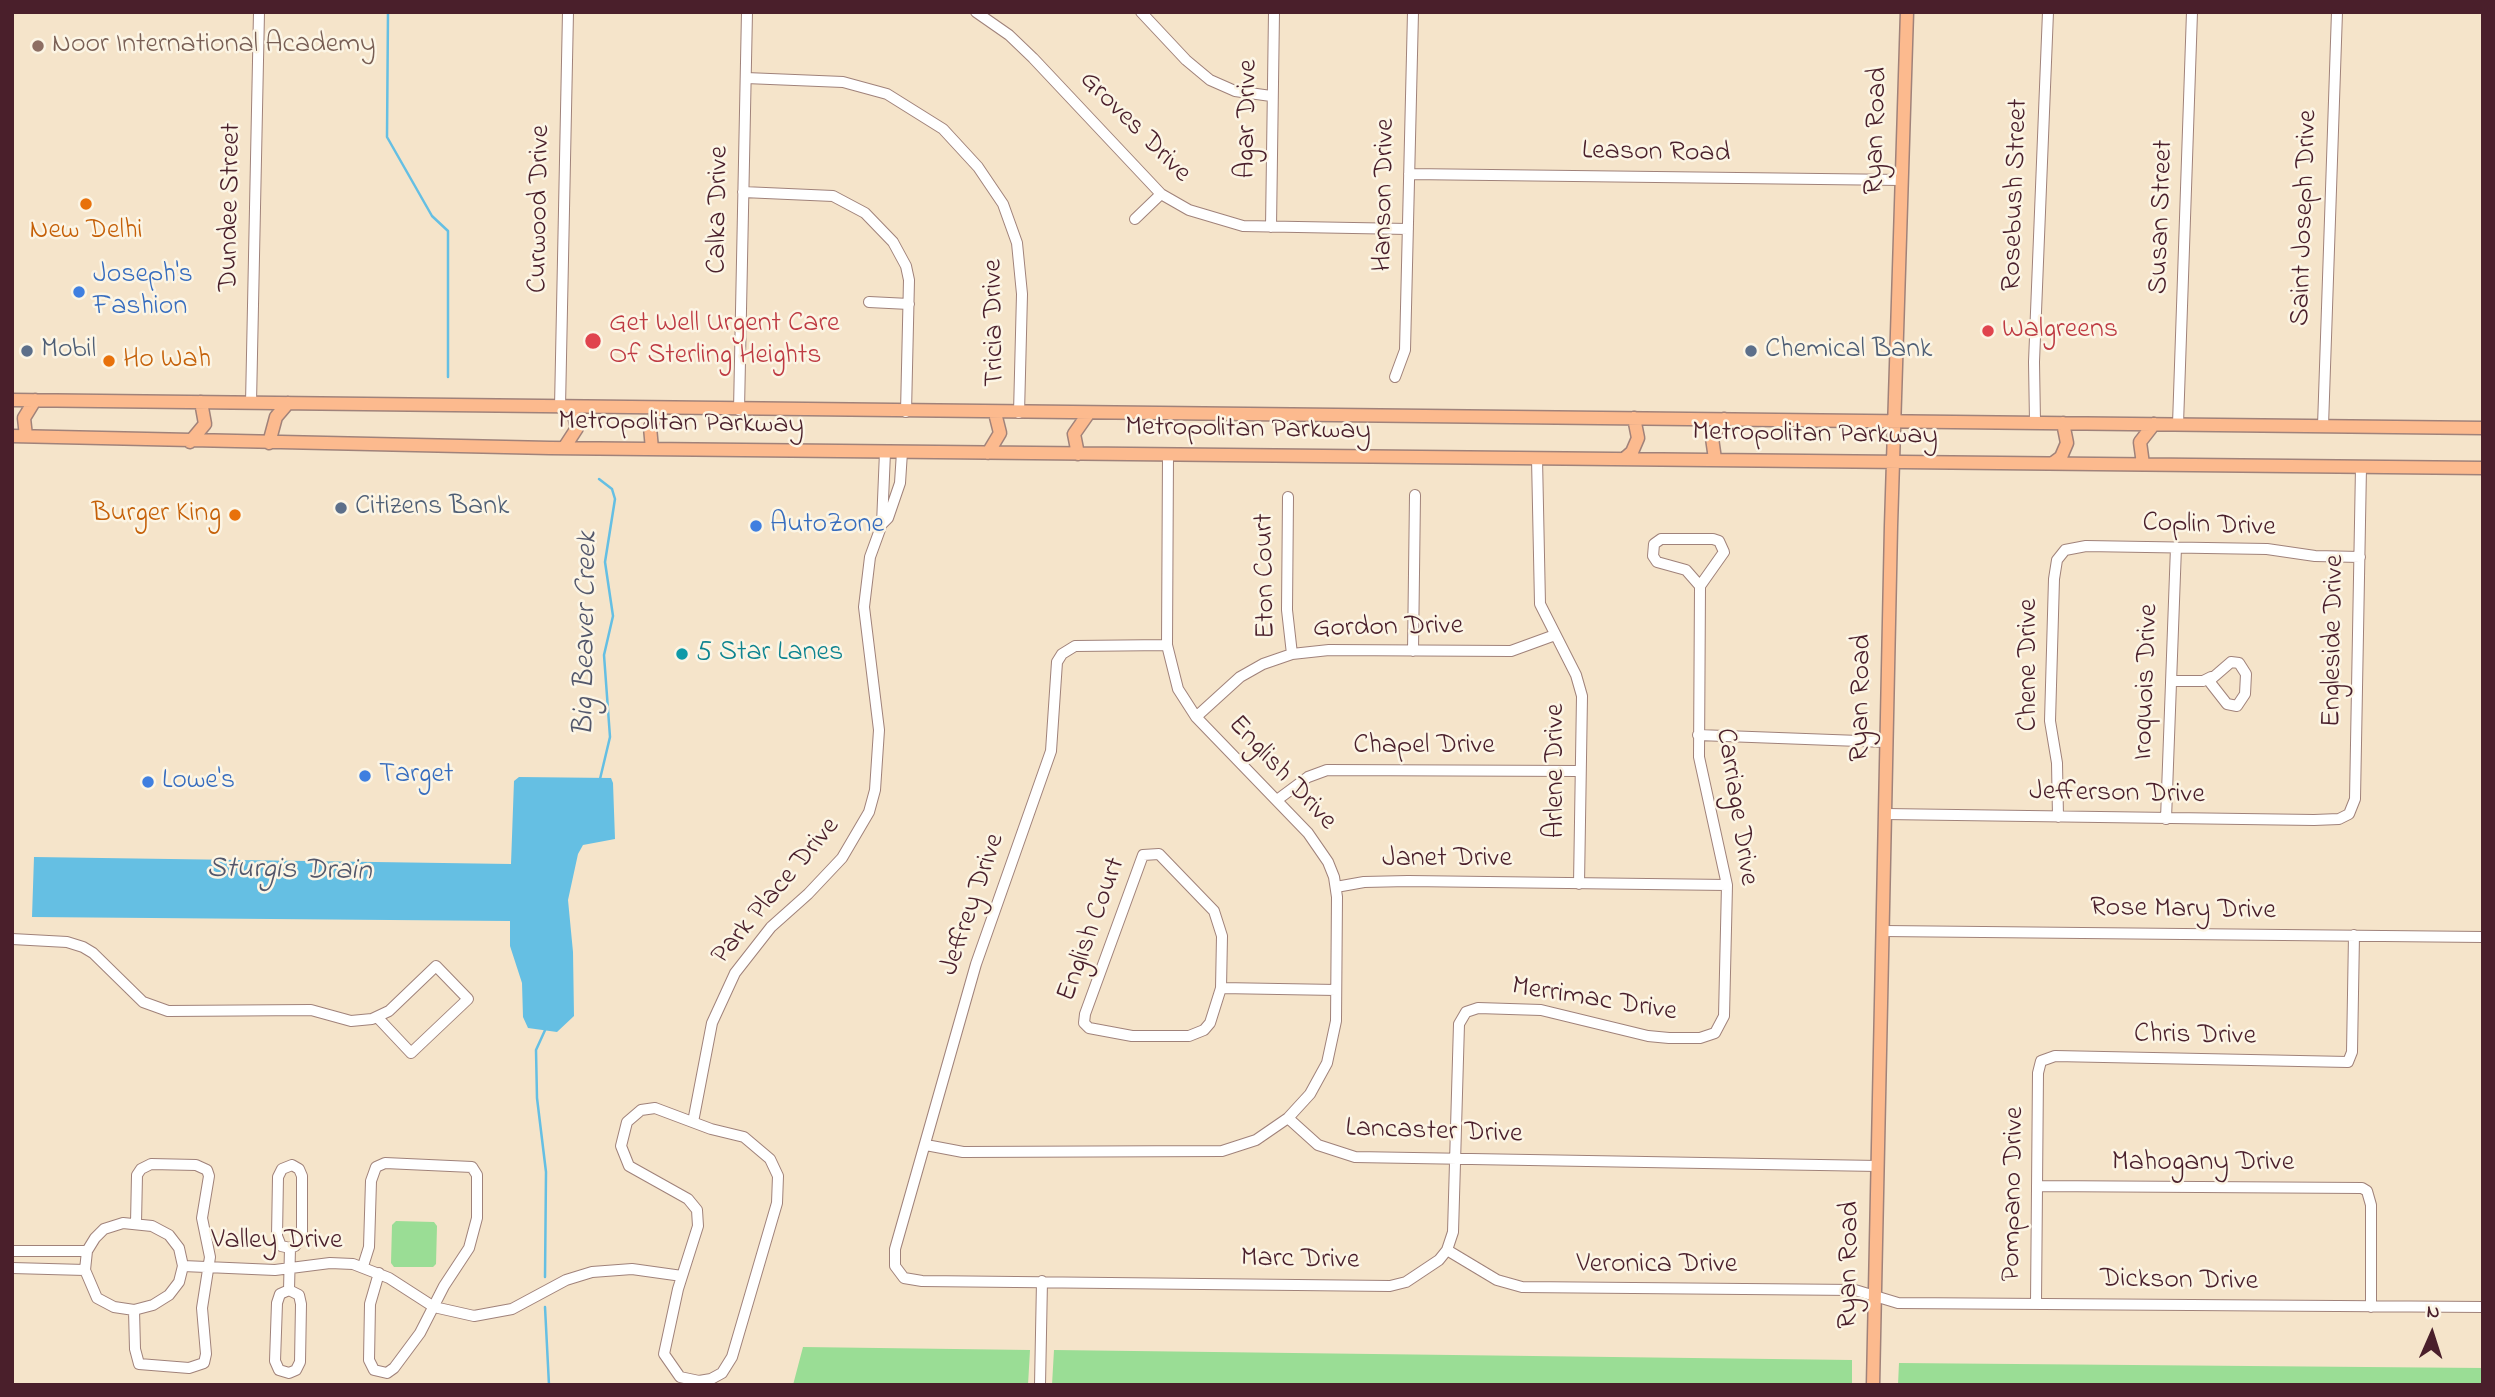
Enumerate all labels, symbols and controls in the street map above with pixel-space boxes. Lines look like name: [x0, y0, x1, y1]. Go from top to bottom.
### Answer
place label: Noor International Academy: [52, 29, 376, 63]
marker: Noor International Academy: [30, 38, 46, 54]
street label: Agar Drive: [1231, 59, 1267, 179]
street label: Groves Drive: [1071, 65, 1197, 191]
street label: Ryan Road: [1859, 67, 1897, 195]
street label: Rosebush Street: [1997, 98, 2037, 292]
street label: Saint Joseph Drive: [2285, 109, 2327, 327]
street label: Hanson Drive: [1368, 118, 1404, 272]
street label: Dundee Street: [214, 122, 250, 292]
street label: Curwood Drive: [523, 125, 559, 293]
street label: Leason Road: [1581, 136, 1731, 172]
street label: Susan Street: [2144, 139, 2182, 295]
street label: Calka Drive: [702, 146, 738, 274]
marker: New Delhi: [78, 196, 94, 212]
place label: New Delhi: [30, 215, 142, 249]
place label: Joseph's Fashion: [93, 259, 193, 325]
street label: Tricia Drive: [978, 259, 1014, 387]
marker: Joseph's Fashion: [71, 284, 87, 300]
place label: Get Well Urgent Care Of Sterling Heights: [609, 308, 840, 374]
place label: Walgreens: [2002, 314, 2118, 348]
marker: Walgreens: [1980, 323, 1996, 339]
marker: Get Well Urgent Care Of Sterling Heights: [583, 331, 603, 351]
place label: Mobil: [41, 334, 96, 368]
place label: Chemical Bank: [1765, 334, 1932, 368]
marker: Mobil: [19, 343, 35, 359]
marker: Chemical Bank: [1743, 343, 1759, 359]
place label: Ho Wah: [123, 344, 211, 378]
marker: Ho Wah: [101, 353, 117, 369]
street label: Metropolitan Parkway: [558, 406, 804, 444]
street label: Metropolitan Parkway: [1125, 412, 1371, 450]
street label: Metropolitan Parkway: [1692, 417, 1938, 455]
place label: Citizens Bank: [355, 491, 509, 525]
place label: Burger King: [92, 498, 221, 532]
marker: Citizens Bank: [333, 500, 349, 516]
marker: Burger King: [227, 507, 243, 523]
street label: Coplin Drive: [2142, 508, 2276, 546]
place label: AutoZone: [770, 509, 884, 543]
street label: Eton Court: [1249, 513, 1285, 639]
marker: AutoZone: [748, 518, 764, 534]
water label: Big Beaver Creek: [568, 531, 608, 737]
street label: Engleside Drive: [2317, 554, 2353, 728]
street label: Chene Drive: [2013, 598, 2047, 732]
street label: Iroquois Drive: [2128, 603, 2168, 761]
street label: Gordon Drive: [1313, 611, 1463, 647]
street label: Ryan Road: [1845, 634, 1881, 762]
place label: 5 Star Lanes: [696, 637, 843, 671]
marker: 5 Star Lanes: [674, 646, 690, 662]
street label: Arlene Drive: [1540, 704, 1574, 838]
street label: English Drive: [1219, 710, 1343, 838]
street label: Carriage Drive: [1706, 726, 1764, 888]
street label: Chapel Drive: [1353, 730, 1495, 764]
place label: Target: [379, 759, 453, 793]
place label: Lowe's: [162, 765, 235, 799]
marker: Target: [357, 768, 373, 784]
marker: Lowe's: [140, 774, 156, 790]
street label: Jefferson Drive: [2029, 777, 2205, 813]
street label: Park Place Drive: [706, 811, 848, 973]
street label: Jeffrey Drive: [934, 830, 1014, 980]
street label: Janet Drive: [1382, 843, 1512, 877]
water label: Sturgis Drain: [206, 853, 372, 891]
street label: English Court: [1051, 854, 1135, 1006]
street label: Rose Mary Drive: [2090, 893, 2276, 929]
street label: Merrimac Drive: [1509, 971, 1679, 1031]
street label: Chris Drive: [2134, 1019, 2256, 1055]
street label: Pompano Drive: [1997, 1106, 2033, 1282]
street label: Lancaster Drive: [1345, 1113, 1523, 1153]
street label: Mahogany Drive: [2112, 1147, 2294, 1181]
street label: Ryan Road: [1833, 1201, 1869, 1329]
street label: Valley Drive: [211, 1225, 343, 1259]
street label: Marc Drive: [1240, 1243, 1360, 1279]
street label: Veronica Drive: [1577, 1249, 1737, 1283]
street label: Dickson Drive: [2100, 1264, 2258, 1300]
north arrow: [2397, 1299, 2467, 1369]
text: N: [2426, 1299, 2440, 1326]

